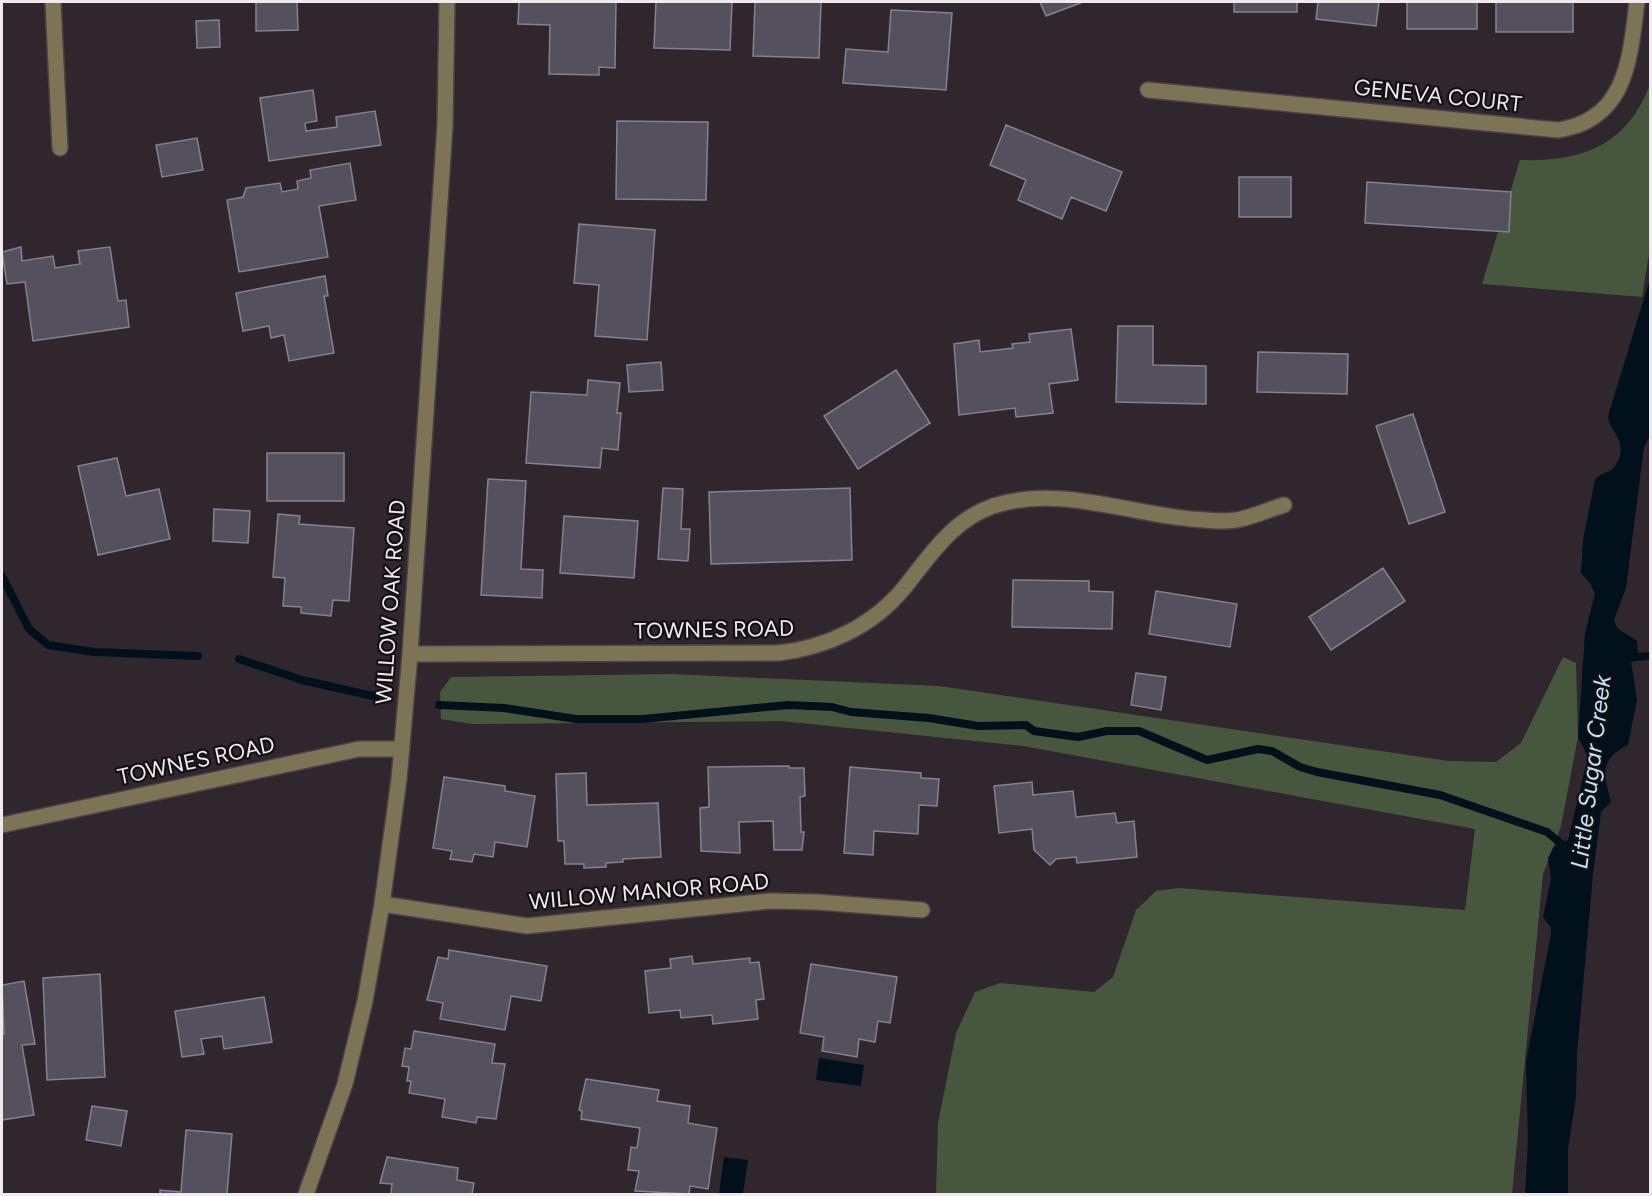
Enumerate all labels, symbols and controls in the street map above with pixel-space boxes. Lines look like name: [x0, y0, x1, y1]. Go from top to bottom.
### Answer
street label: GENEVA COURT: [1353, 73, 1523, 118]
street label: WILLOW OAK ROAD: [370, 499, 411, 705]
street label: TOWNES ROAD: [634, 615, 794, 644]
water label: Little Sugar Creek: [1564, 672, 1617, 870]
street label: TOWNES ROAD: [115, 731, 277, 790]
street label: WILLOW MANOR ROAD: [528, 868, 770, 915]

